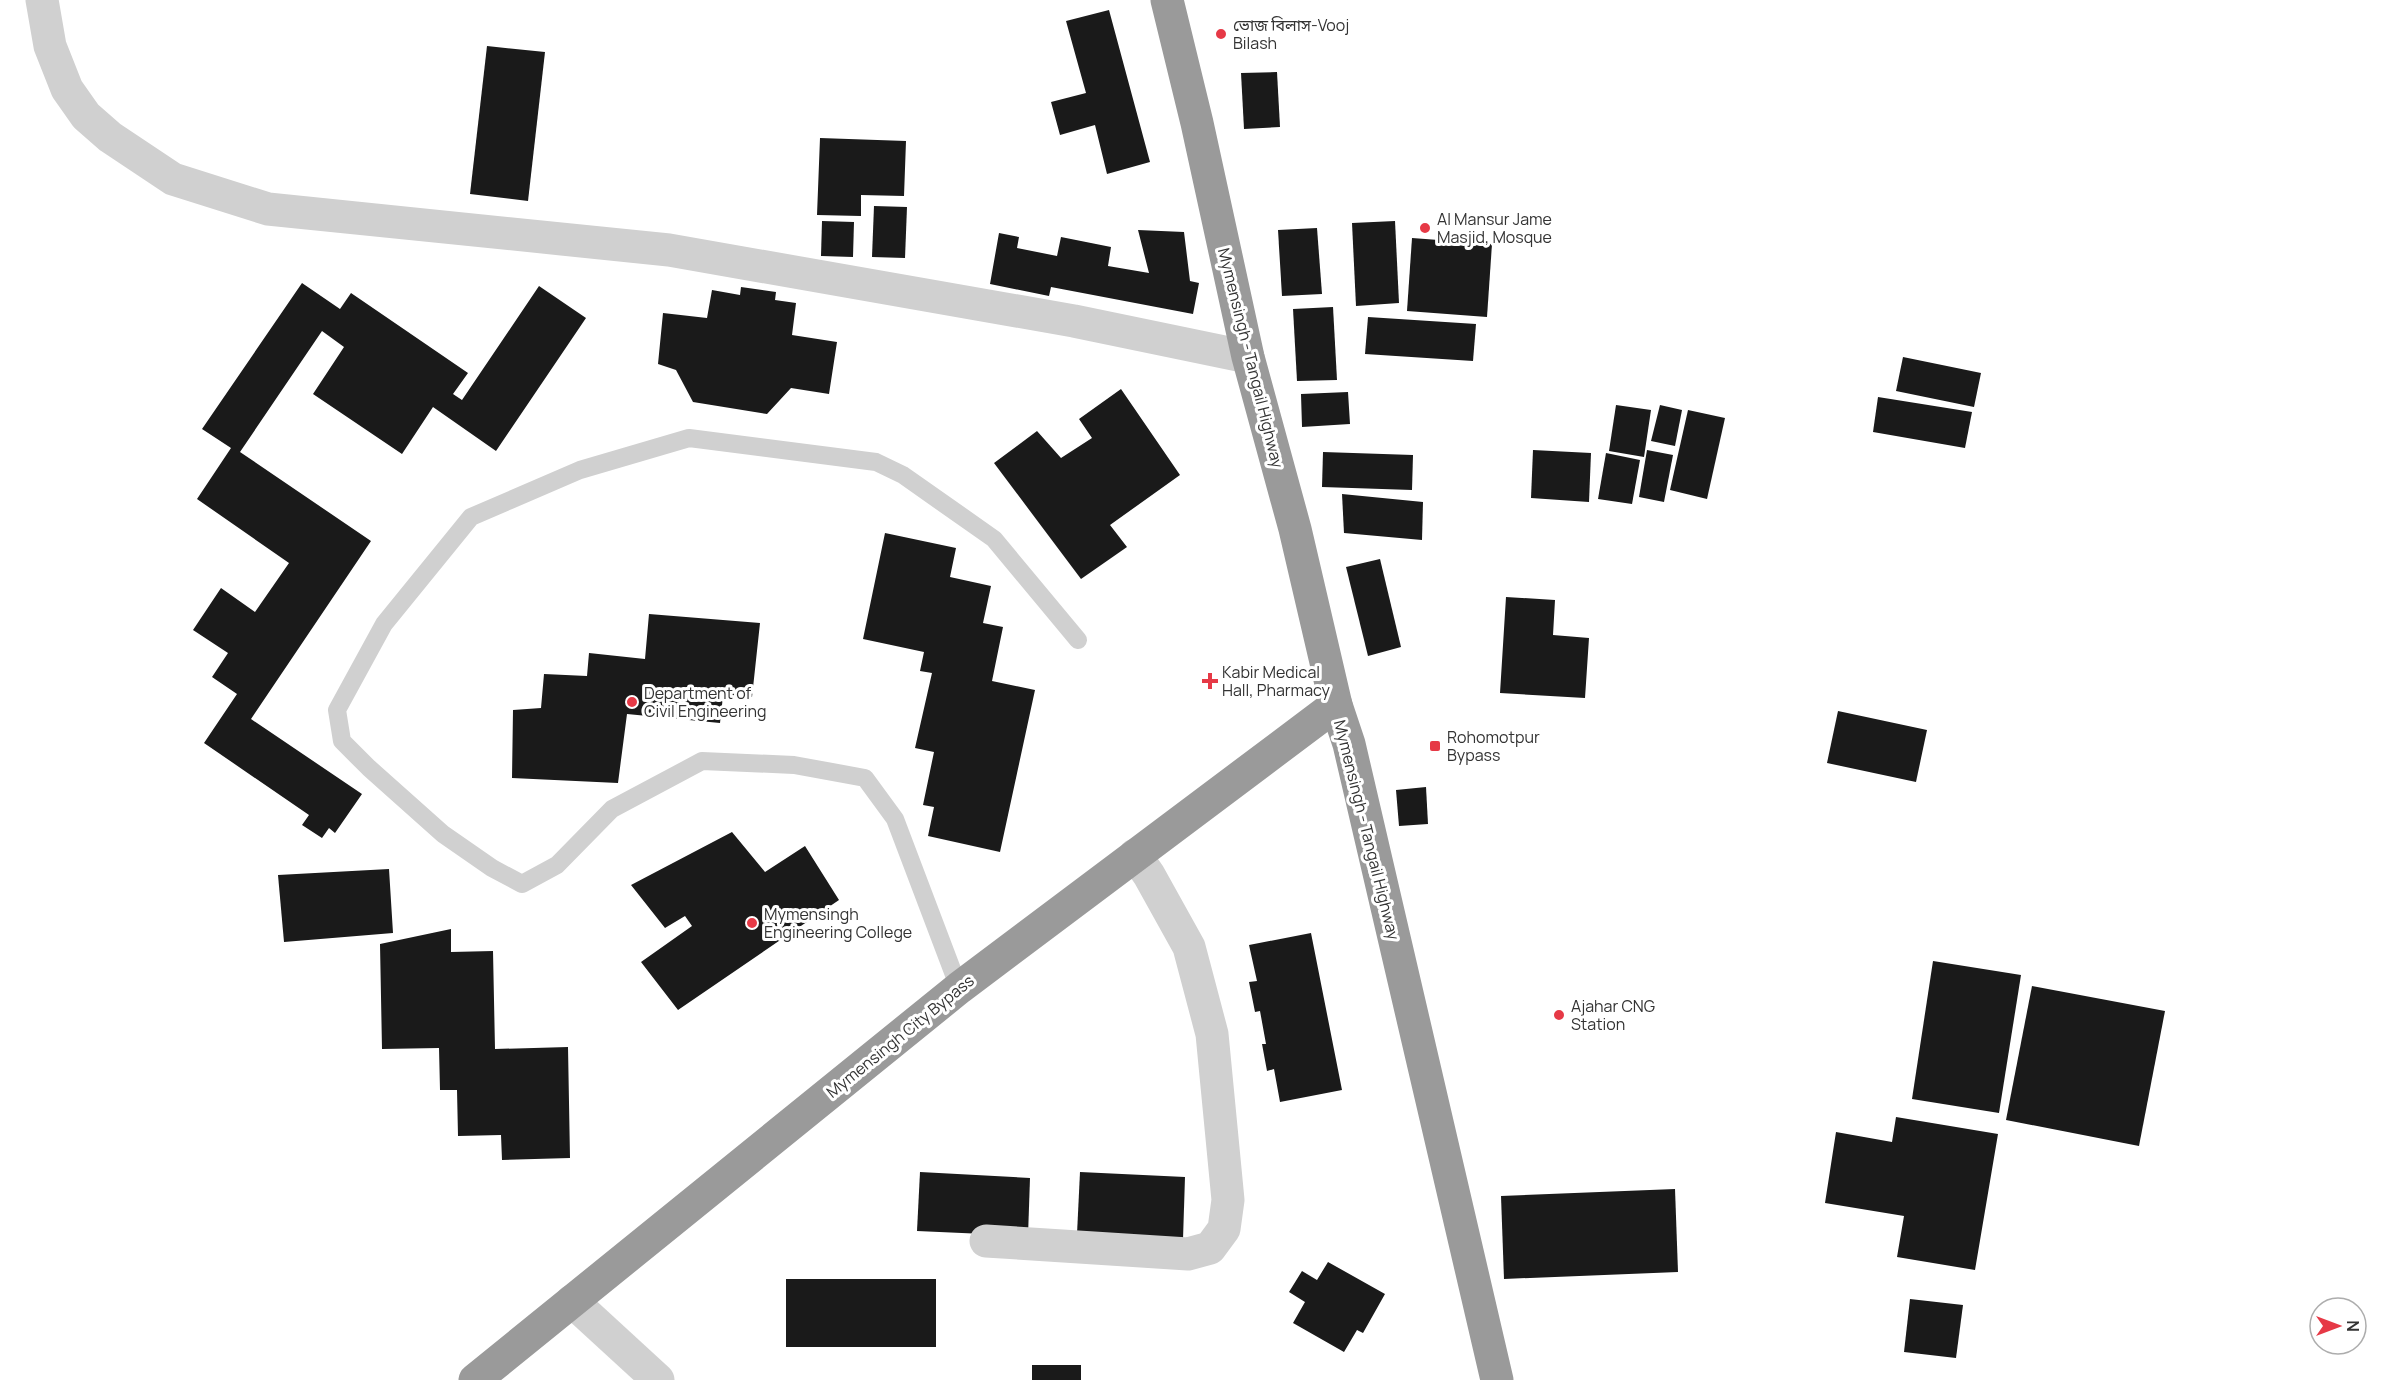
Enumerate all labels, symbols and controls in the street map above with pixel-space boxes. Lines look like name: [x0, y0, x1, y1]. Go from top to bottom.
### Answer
place label: ভোজ বিলাস-Vooj Bilash: [1233, 14, 1349, 54]
marker: ভোজ বিলাস-Vooj Bilash: [1214, 27, 1228, 41]
place label: Al Mansur Jame Masjid, Mosque: [1437, 208, 1552, 248]
marker: Al Mansur Jame Masjid, Mosque: [1418, 221, 1432, 235]
street label: Mymensingh - Tangail Highway: [1213, 246, 1289, 471]
place label: Kabir Medical Hall, Pharmacy: [1222, 661, 1331, 701]
marker: Kabir Medical Hall, Pharmacy: [1203, 674, 1217, 688]
place label: Department of Civil Engineering: [644, 682, 766, 722]
marker: Department of Civil Engineering: [625, 695, 639, 709]
street label: Mymensingh - Tangail Highway: [1329, 718, 1405, 943]
place label: Rohomotpur Bypass: [1447, 726, 1540, 766]
marker: Rohomotpur Bypass: [1428, 739, 1442, 753]
place label: Mymensingh Engineering College: [764, 903, 912, 943]
marker: Mymensingh Engineering College: [745, 916, 759, 930]
street label: Mymensingh City Bypass: [821, 969, 979, 1103]
place label: Ajahar CNG Station: [1571, 995, 1655, 1035]
marker: Ajahar CNG Station: [1552, 1008, 1566, 1022]
north arrow: [2308, 1296, 2368, 1356]
text: N: [2342, 1320, 2364, 1332]

